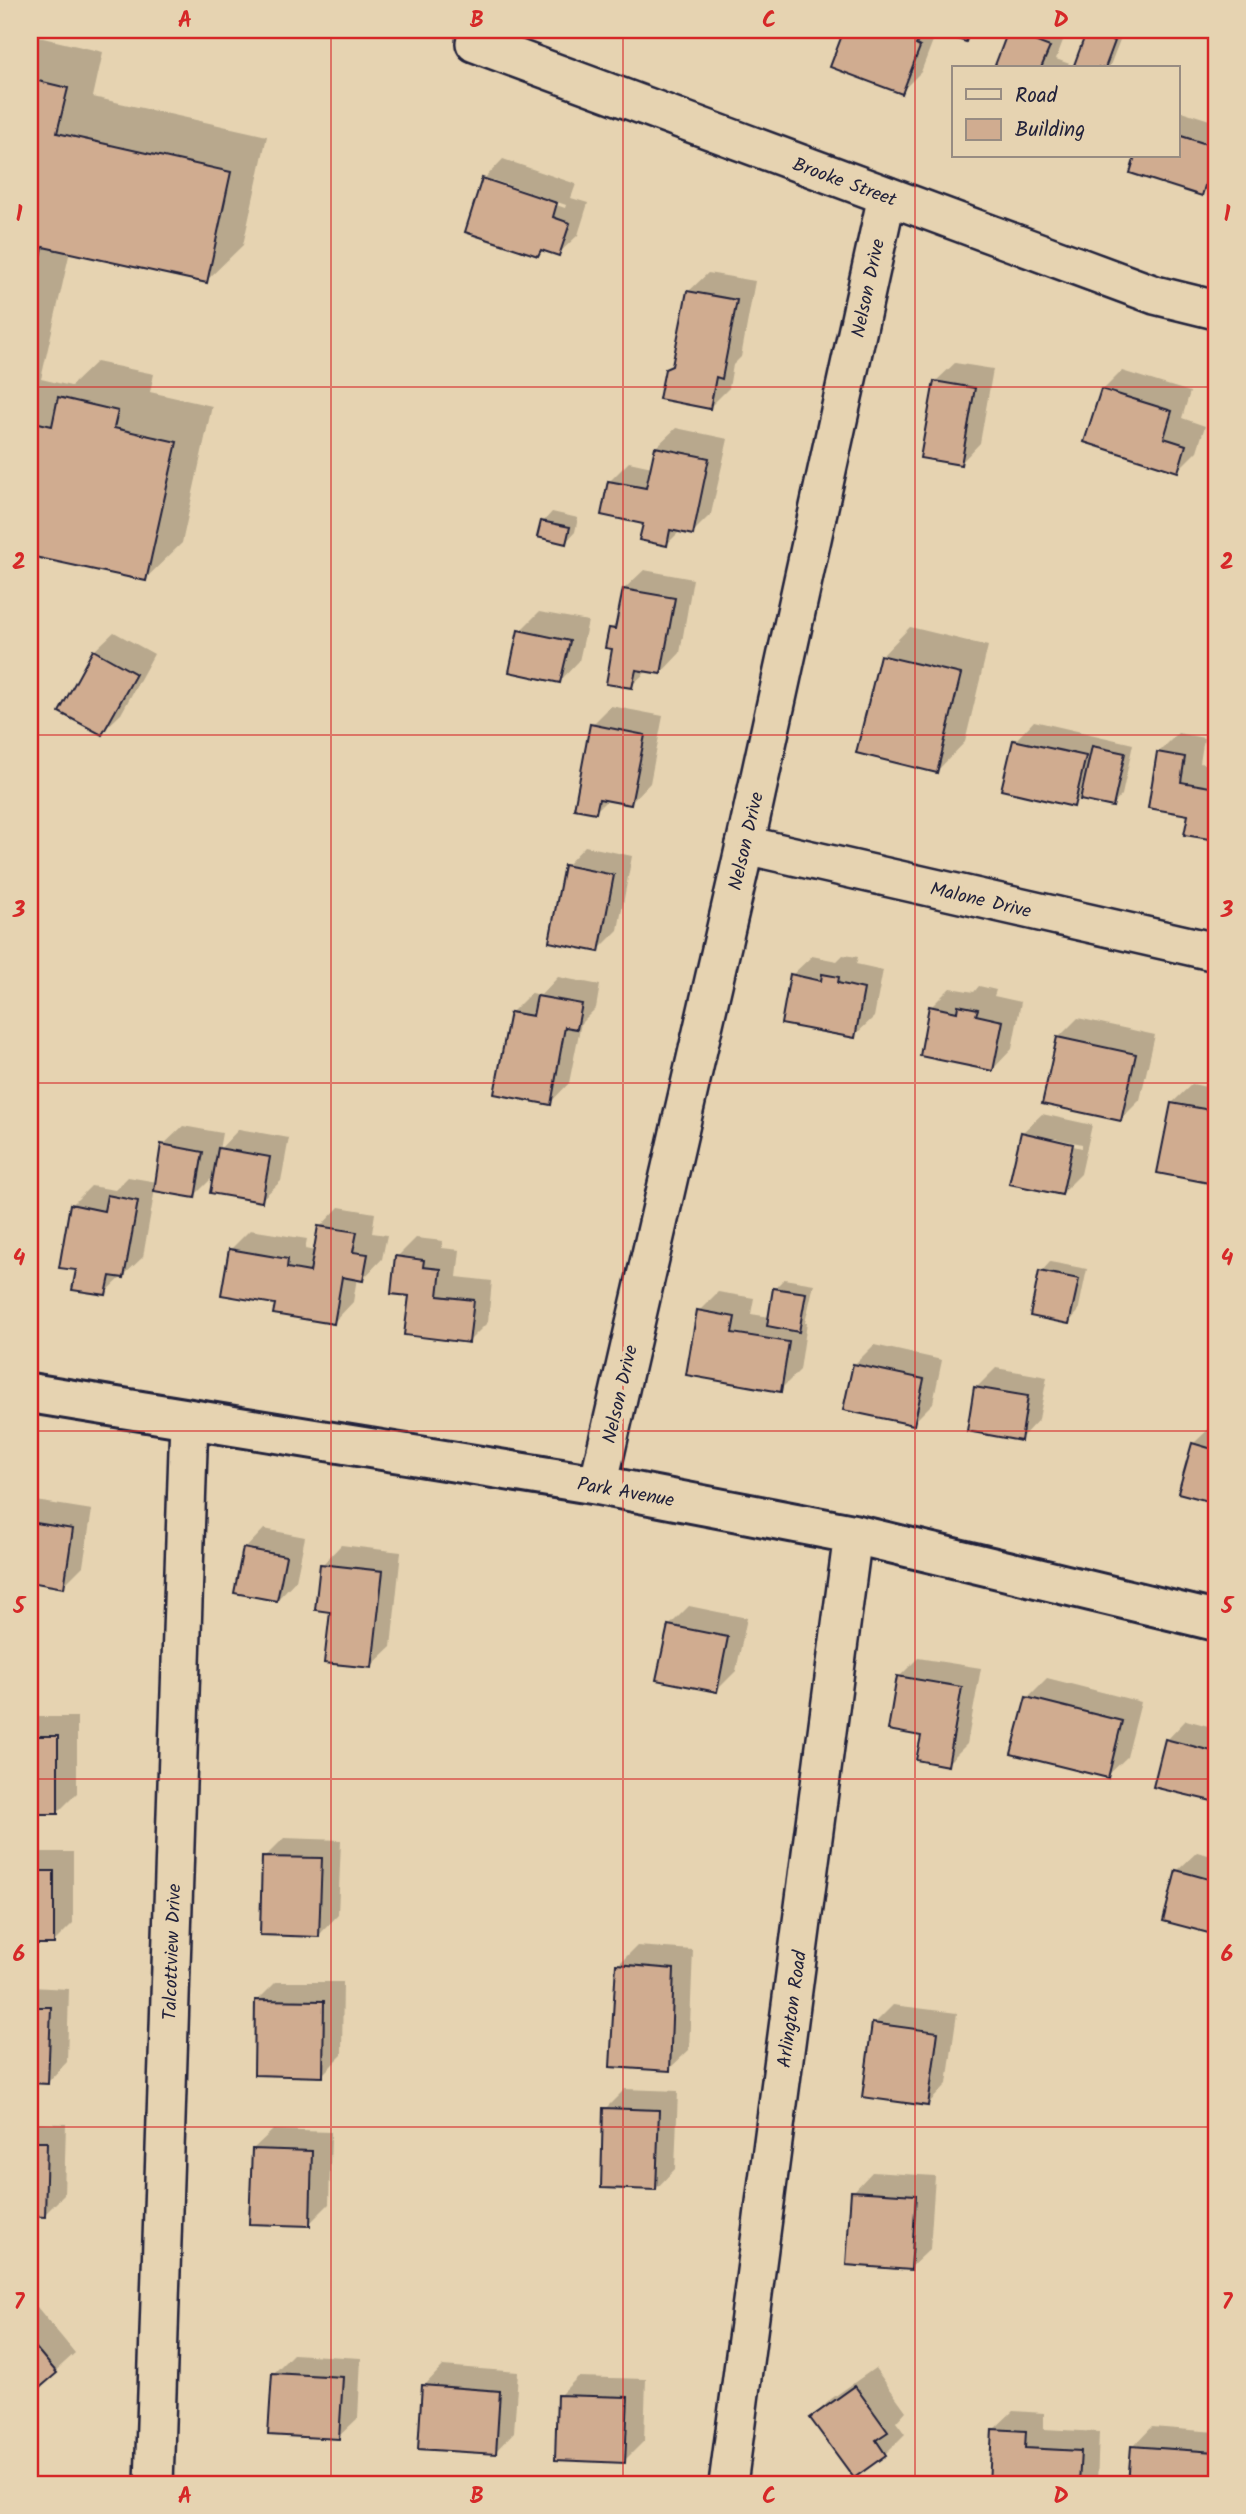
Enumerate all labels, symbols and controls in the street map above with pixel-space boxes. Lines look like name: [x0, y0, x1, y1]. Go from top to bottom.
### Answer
text: A: [178, 3, 192, 39]
text: B: [470, 3, 484, 39]
text: C: [762, 3, 776, 39]
text: D: [1053, 3, 1069, 39]
legend: [952, 66, 1180, 158]
text: Road: [1015, 80, 1058, 113]
text: Building: [1015, 114, 1085, 147]
street label: Brooke Street: [788, 150, 901, 216]
text: 1: [16, 197, 23, 233]
text: 1: [1224, 197, 1231, 233]
street label: Nelson Drive: [844, 236, 894, 341]
text: 2: [12, 545, 26, 581]
text: 2: [1220, 545, 1234, 581]
street label: Nelson Drive: [721, 789, 773, 894]
street label: Malone Drive: [927, 875, 1035, 927]
text: 3: [12, 893, 26, 929]
text: 3: [1220, 893, 1234, 929]
text: 4: [13, 1241, 26, 1277]
text: 4: [1221, 1241, 1234, 1277]
street label: Nelson Drive: [595, 1342, 647, 1447]
street label: Park Avenue: [575, 1470, 677, 1516]
text: 5: [12, 1589, 27, 1625]
text: 5: [1220, 1589, 1235, 1625]
street label: Talcottview Drive: [156, 1883, 190, 2021]
text: 6: [13, 1937, 25, 1973]
text: 6: [1221, 1937, 1233, 1973]
street label: Arlington Road: [770, 1948, 816, 2070]
text: 7: [14, 2285, 26, 2321]
text: 7: [1222, 2285, 1234, 2321]
text: A: [178, 2479, 192, 2514]
text: B: [470, 2479, 484, 2514]
text: C: [762, 2479, 776, 2514]
text: D: [1053, 2479, 1069, 2514]

